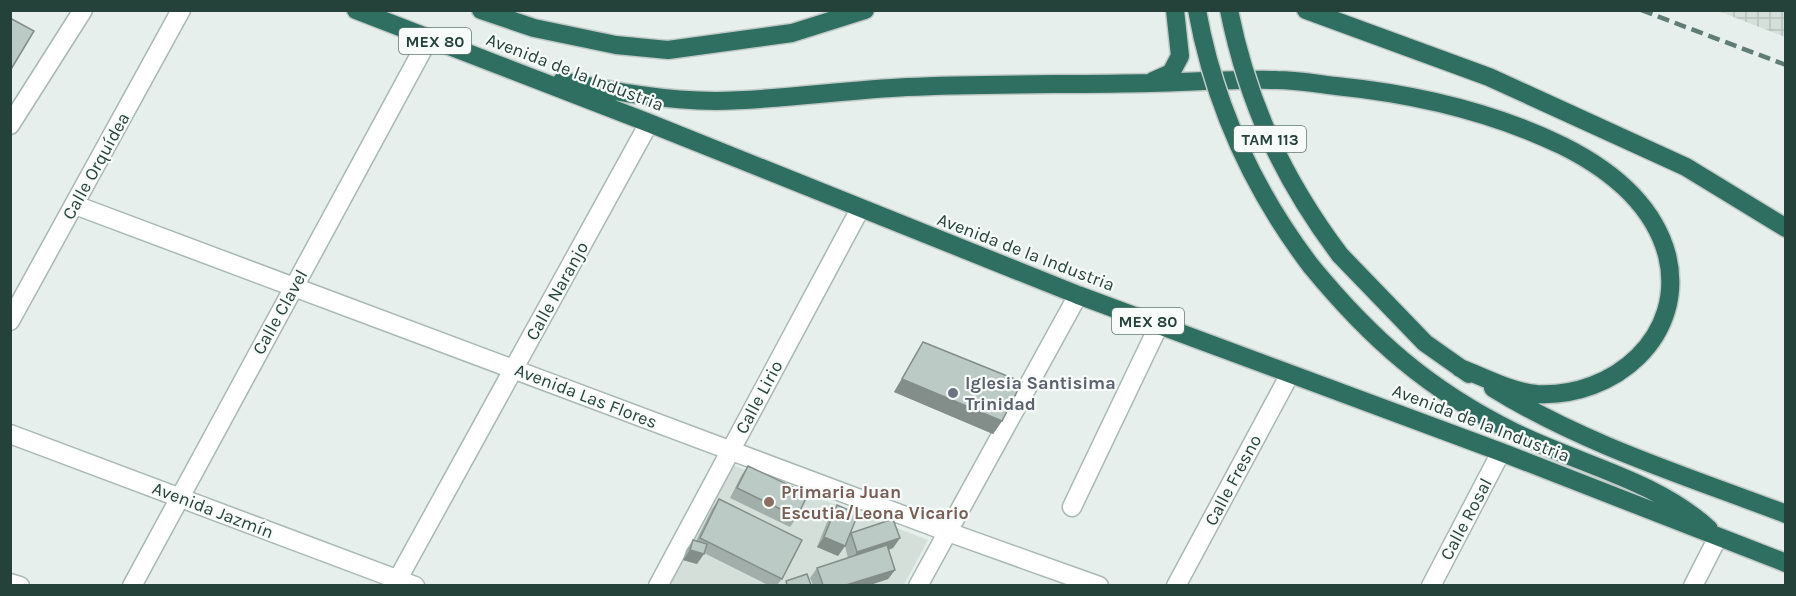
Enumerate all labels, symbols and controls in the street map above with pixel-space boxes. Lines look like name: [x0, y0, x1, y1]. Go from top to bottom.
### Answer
road number: MEX 80: [399, 28, 471, 54]
street label: Avenida de la Industria: [483, 28, 667, 116]
street label: Calle Orquídea: [57, 109, 135, 223]
road number: TAM 113: [1234, 126, 1306, 152]
street label: Avenida de la Industria: [934, 208, 1118, 296]
street label: Calle Naranjo: [521, 238, 593, 344]
street label: Calle Clavel: [248, 266, 312, 358]
road number: MEX 80: [1112, 308, 1184, 334]
street label: Calle Lirio: [731, 357, 787, 437]
street label: Avenida Las Flores: [512, 359, 660, 433]
place label: Iglesia Santisima Trinidad: [965, 372, 1116, 415]
street label: Avenida de la Industria: [1389, 379, 1573, 467]
marker: Iglesia Santisima Trinidad: [946, 386, 960, 400]
street label: Calle Fresno: [1200, 431, 1266, 529]
street label: Calle Rosal: [1435, 474, 1497, 564]
street label: Avenida Jazmín: [149, 477, 277, 543]
place label: Primaria Juan Escutia/Leona Vicario: [781, 481, 969, 524]
marker: Primaria Juan Escutia/Leona Vicario: [762, 495, 776, 509]

